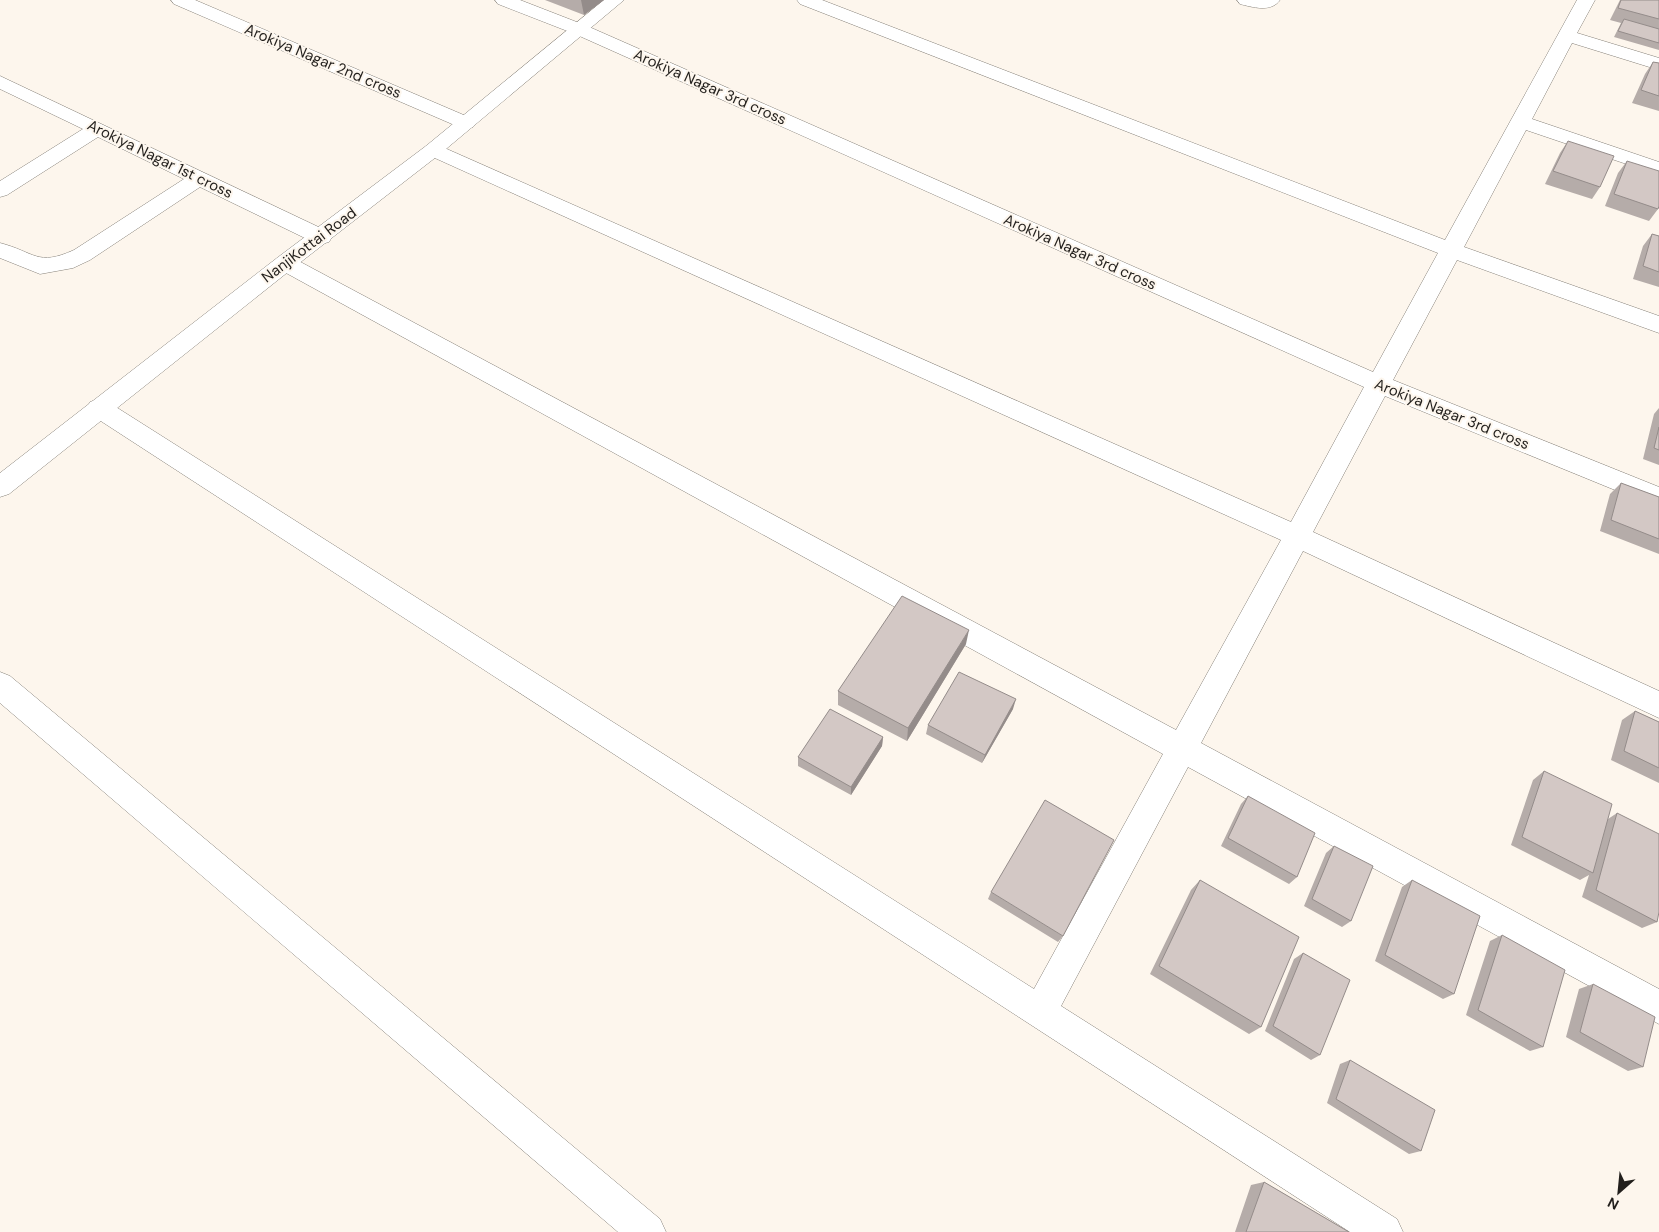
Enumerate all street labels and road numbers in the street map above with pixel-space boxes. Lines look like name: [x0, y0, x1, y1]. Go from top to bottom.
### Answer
street label: Arokiya Nagar 2nd cross: [242, 19, 404, 103]
street label: Arokiya Nagar 3rd cross: [630, 44, 790, 130]
street label: Arokiya Nagar 1st cross: [84, 115, 236, 203]
street label: NanjiKottai Road: [258, 203, 360, 287]
street label: Arokiya Nagar 3rd cross: [1000, 209, 1160, 295]
street label: Arokiya Nagar 3rd cross: [1372, 374, 1532, 454]

